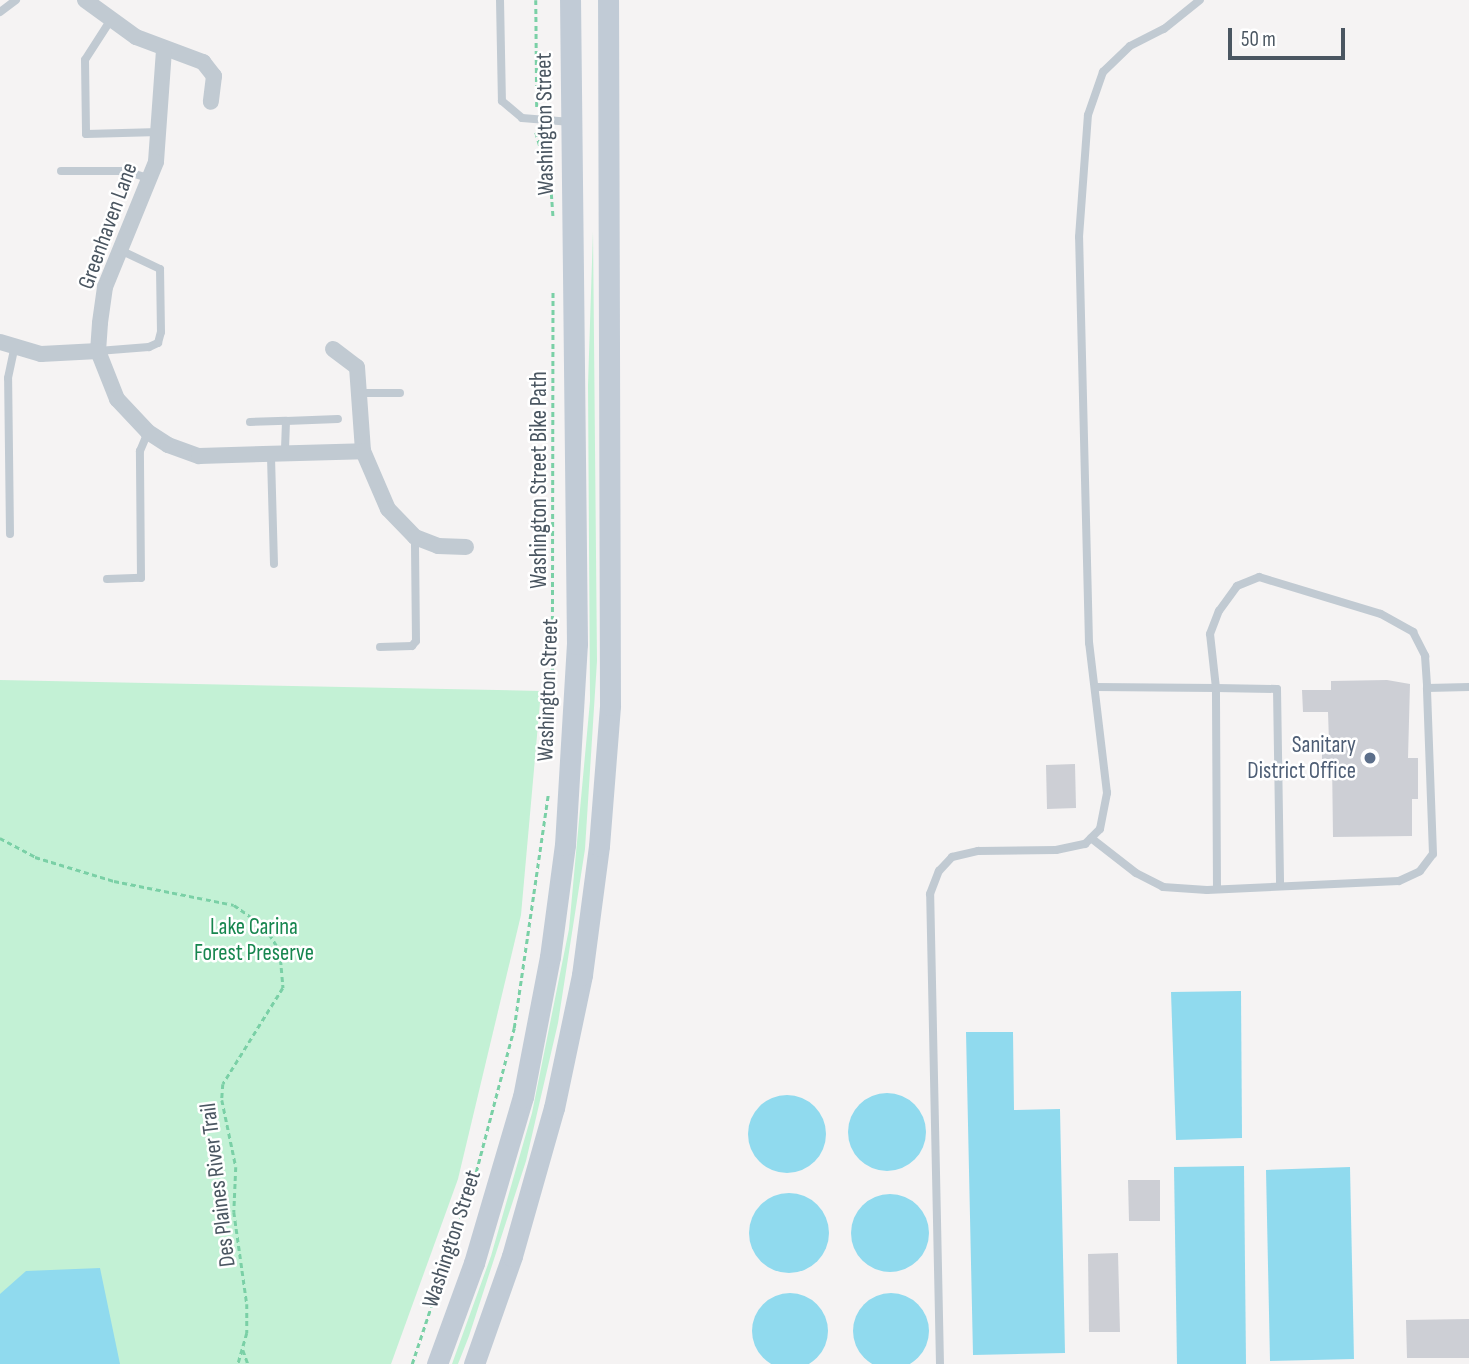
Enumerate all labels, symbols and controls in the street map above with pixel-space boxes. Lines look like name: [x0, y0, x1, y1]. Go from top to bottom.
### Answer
scale bar: [1231, 14, 1348, 58]
text: 50 m: [1241, 27, 1276, 52]
street label: Washington Street: [530, 52, 560, 196]
street label: Greenhaven Lane: [72, 159, 144, 293]
street label: Washington Street Bike Path: [525, 371, 553, 589]
street label: Washington Street: [532, 618, 564, 762]
place label: Sanitary District Office: [1247, 731, 1356, 785]
marker: Sanitary District Office: [1362, 750, 1378, 766]
park label: Lake Carina Forest Preserve: [194, 913, 314, 967]
street label: Des Plaines River Trail: [194, 1101, 242, 1269]
street label: Washington Street: [417, 1167, 487, 1311]

